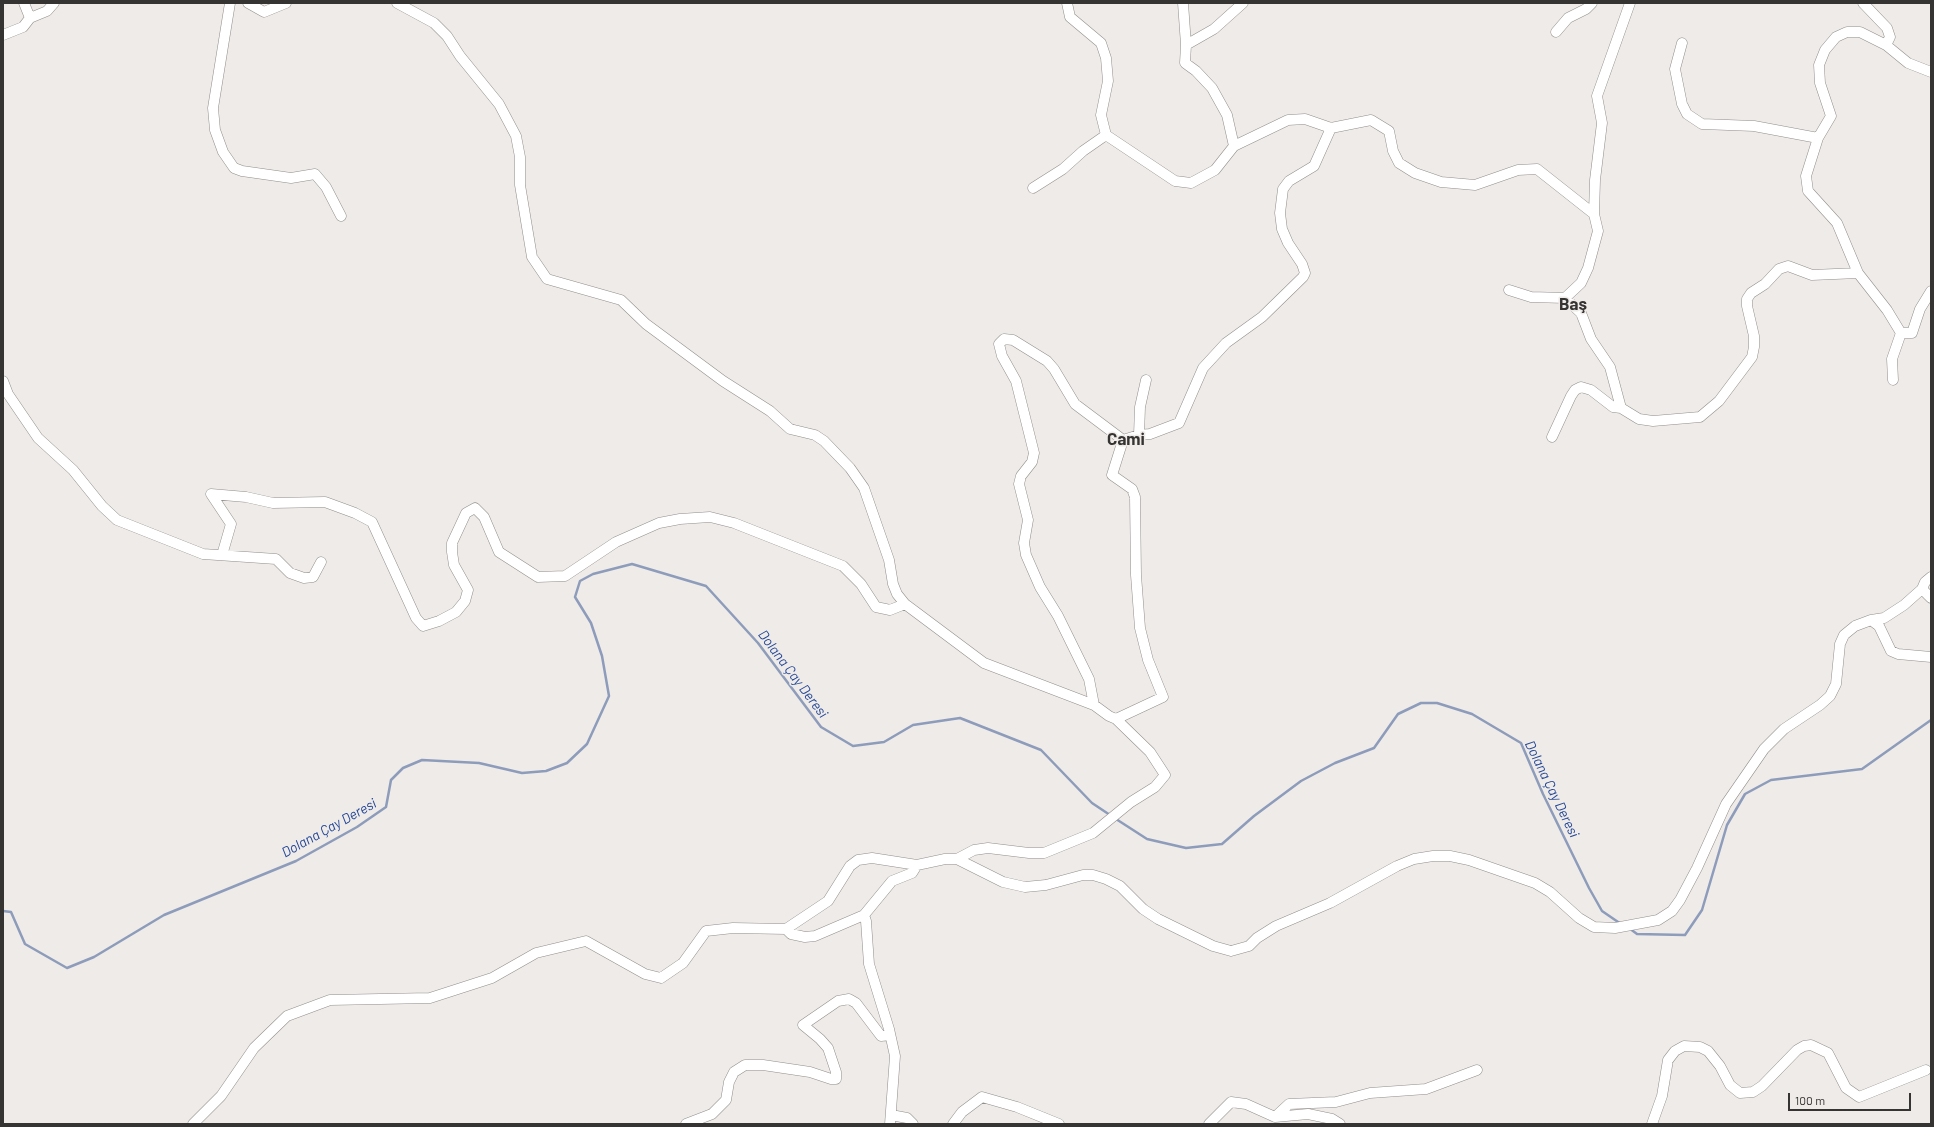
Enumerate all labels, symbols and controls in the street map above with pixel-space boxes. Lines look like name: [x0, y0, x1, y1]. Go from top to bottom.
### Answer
district label: Baş: [1559, 294, 1587, 314]
district label: Cami: [1107, 429, 1145, 449]
water label: Dolana Çay Deresi: [754, 627, 832, 721]
water label: Dolana Çay Deresi: [1521, 738, 1583, 840]
water label: Dolana Çay Deresi: [279, 795, 379, 861]
scale bar: [1790, 1085, 1913, 1111]
text: 100 m: [1795, 1093, 1825, 1107]

